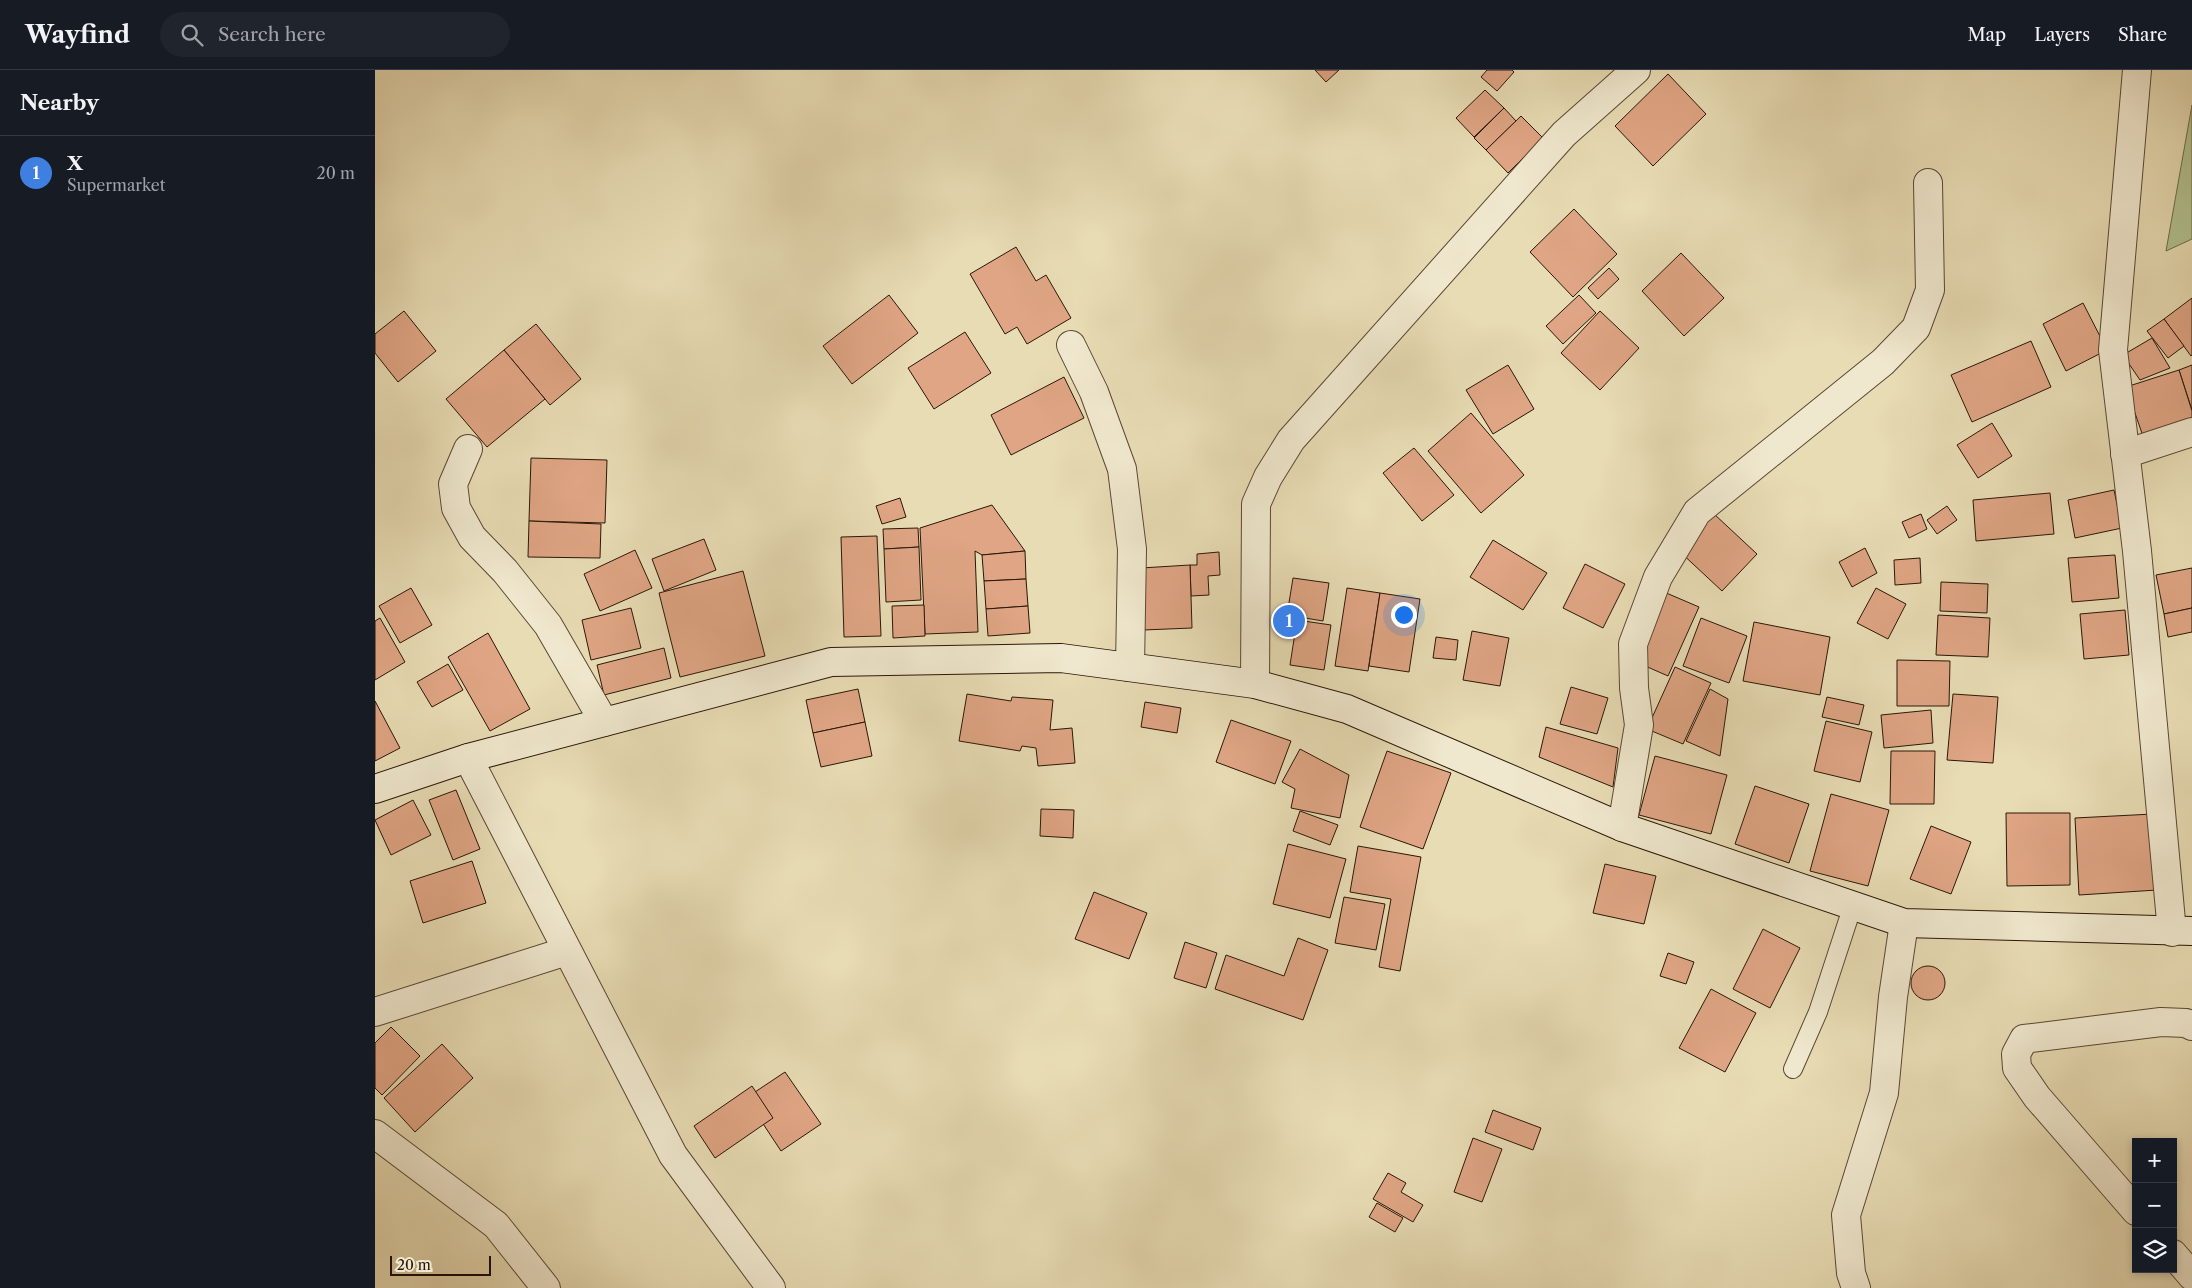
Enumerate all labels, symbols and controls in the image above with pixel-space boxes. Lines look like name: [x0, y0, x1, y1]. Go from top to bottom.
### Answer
search box: [160, 12, 510, 57]
text: Wayfind: [25, 20, 130, 49]
icon: search: [178, 21, 206, 49]
text: Search here: [218, 23, 326, 46]
text: Map: [1968, 24, 2006, 46]
text: Layers: [2034, 24, 2090, 46]
text: Share: [2118, 24, 2167, 46]
text: Nearby: [20, 90, 99, 115]
text: X: [67, 152, 83, 175]
text: 1: [32, 163, 40, 183]
text: 20 m: [316, 163, 355, 183]
text: Supermarket: [67, 175, 165, 195]
pin: 1: [1273, 602, 1305, 640]
your location: [1391, 602, 1417, 628]
map controls: [2132, 1138, 2177, 1273]
button: +: [2132, 1138, 2177, 1183]
button: −: [2132, 1183, 2177, 1228]
button: layers: [2132, 1228, 2177, 1273]
scale bar: [390, 1253, 491, 1276]
text: 20 m: [397, 1256, 431, 1274]

